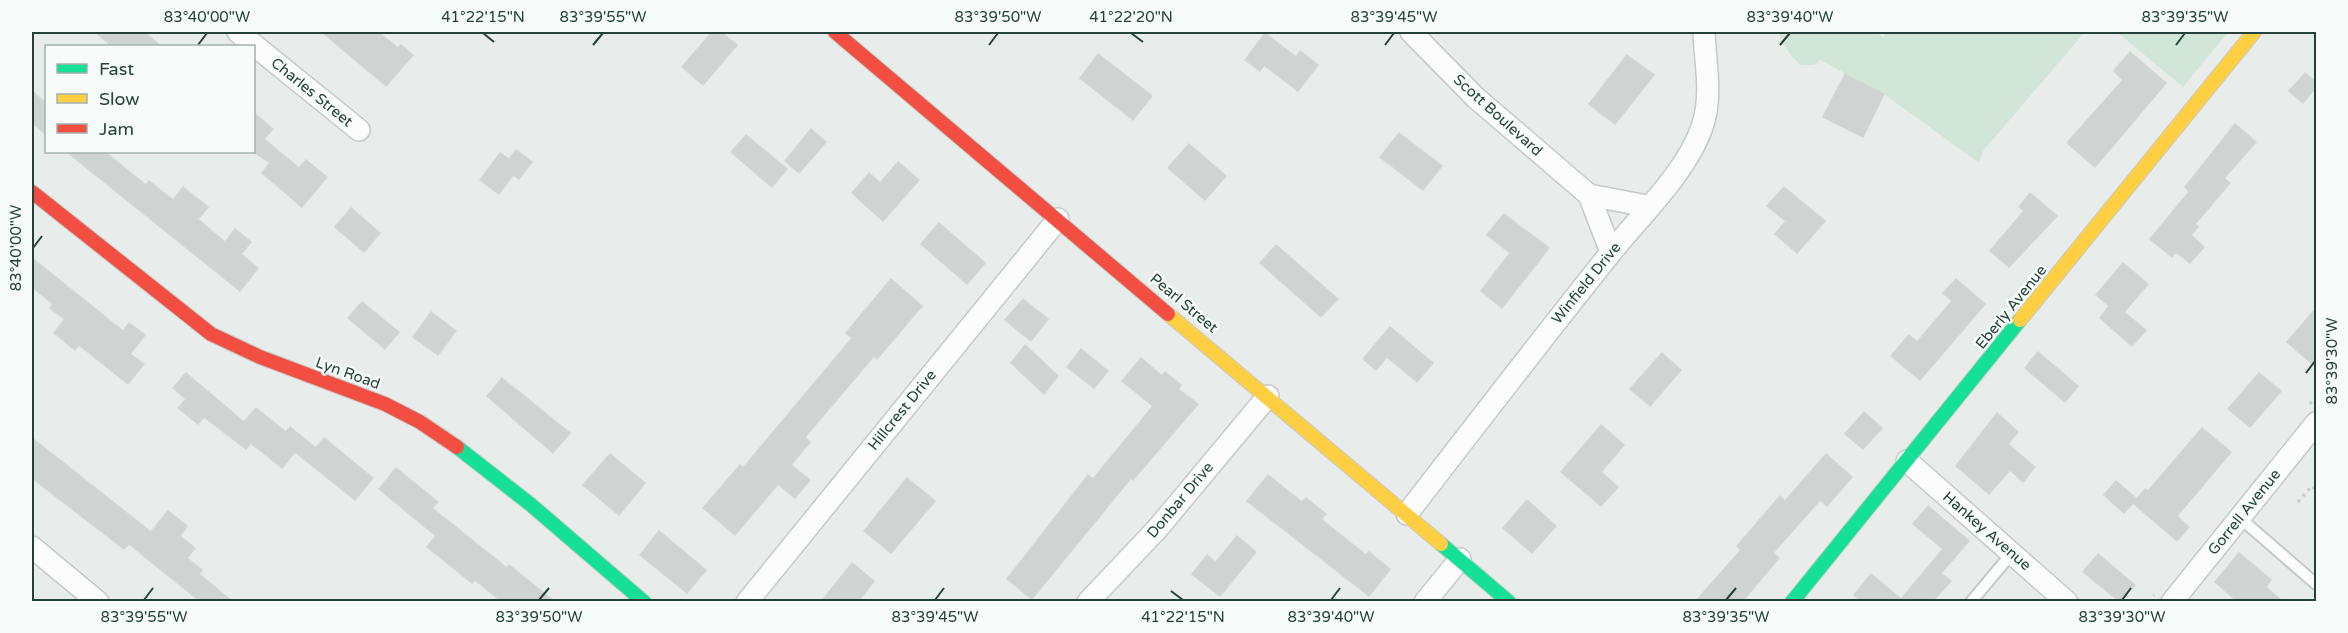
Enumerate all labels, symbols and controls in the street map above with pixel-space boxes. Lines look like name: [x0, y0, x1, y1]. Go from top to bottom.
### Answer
text: 83°40'00"W: [164, 8, 250, 26]
text: 41°22'15"N: [441, 8, 525, 26]
text: 83°39'55"W: [560, 8, 646, 26]
text: 83°39'50"W: [955, 8, 1041, 26]
text: 41°22'20"N: [1089, 8, 1173, 26]
text: 83°39'45"W: [1351, 8, 1437, 26]
text: 83°39'40"W: [1747, 8, 1833, 26]
text: 83°39'35"W: [2142, 8, 2228, 26]
legend: [45, 45, 255, 153]
street label: Charles Street: [268, 54, 357, 131]
text: Fast: [99, 58, 134, 80]
street label: Scott Boulevard: [1450, 70, 1546, 160]
text: Slow: [99, 88, 140, 110]
text: Jam: [99, 118, 134, 140]
text: 83°40'00"W: [7, 205, 25, 291]
street label: Winfield Drive: [1548, 239, 1624, 327]
street label: Eberly Avenue: [1972, 261, 2050, 353]
street label: Pearl Street: [1146, 269, 1222, 337]
text: 83°39'30"W: [2323, 318, 2341, 404]
street label: Lyn Road: [313, 353, 383, 393]
street label: Hillcrest Drive: [864, 366, 940, 454]
street label: Donbar Drive: [1143, 458, 1217, 542]
street label: Gorrell Avenue: [2204, 465, 2284, 559]
street label: Hankey Avenue: [1939, 488, 2035, 574]
text: 83°39'55"W: [101, 608, 187, 626]
text: 83°39'50"W: [496, 608, 582, 626]
text: 83°39'45"W: [892, 608, 978, 626]
text: 41°22'15"N: [1141, 608, 1225, 626]
text: 83°39'40"W: [1288, 608, 1374, 626]
text: 83°39'35"W: [1683, 608, 1769, 626]
text: 83°39'30"W: [2079, 608, 2165, 626]

